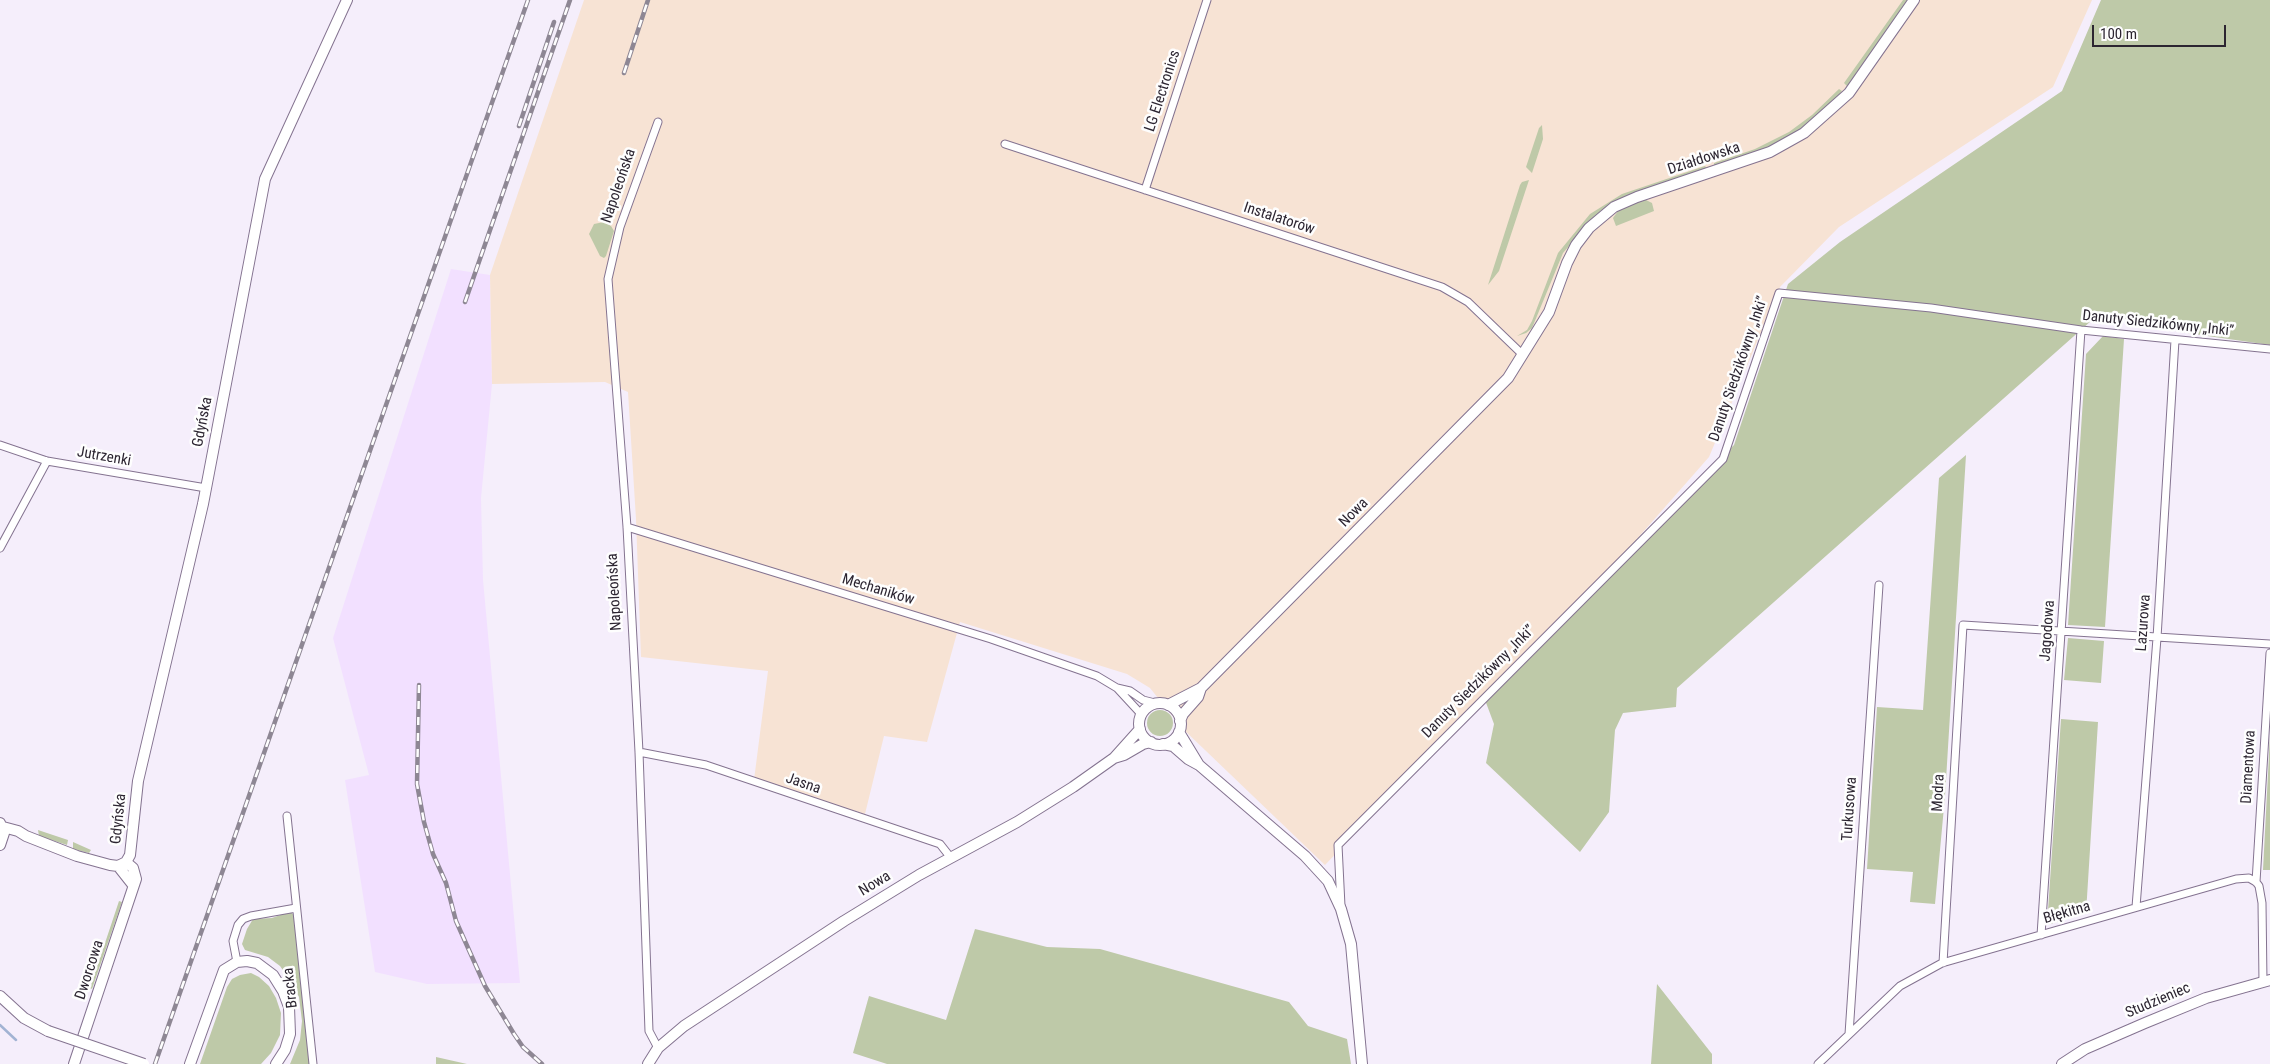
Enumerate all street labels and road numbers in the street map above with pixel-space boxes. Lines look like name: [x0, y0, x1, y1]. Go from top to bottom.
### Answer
street label: LG Electronics: [1141, 48, 1185, 134]
street label: Działdowska: [1666, 139, 1742, 179]
street label: Napoleońska: [598, 146, 640, 226]
street label: Instalatorów: [1241, 199, 1317, 239]
street label: Danuty Siedzikówny „Inki”: [1706, 294, 1772, 444]
street label: Danuty Siedzikówny „Inki”: [2081, 307, 2235, 341]
street label: Gdyńska: [189, 395, 217, 449]
street label: Jutrzenki: [76, 443, 132, 471]
street label: Nowa: [1336, 495, 1372, 531]
street label: Napoleońska: [604, 553, 626, 631]
street label: Mechaników: [840, 571, 916, 609]
street label: Lazurowa: [2133, 594, 2155, 652]
street label: Jagodowa: [2037, 600, 2059, 662]
street label: Danuty Siedzikówny „Inki”: [1419, 622, 1539, 742]
street label: Diamentowa: [2238, 730, 2260, 804]
street label: Jasna: [783, 770, 823, 798]
street label: Modra: [1929, 774, 1949, 812]
street label: Turkusowa: [1839, 776, 1861, 842]
street label: Gdyńska: [107, 793, 131, 845]
street label: Nowa: [856, 868, 894, 900]
street label: Błękitna: [2041, 898, 2093, 928]
street label: Dworcowa: [72, 938, 108, 1002]
street label: Bracka: [280, 967, 302, 1009]
street label: Studzieniec: [2123, 979, 2193, 1023]

